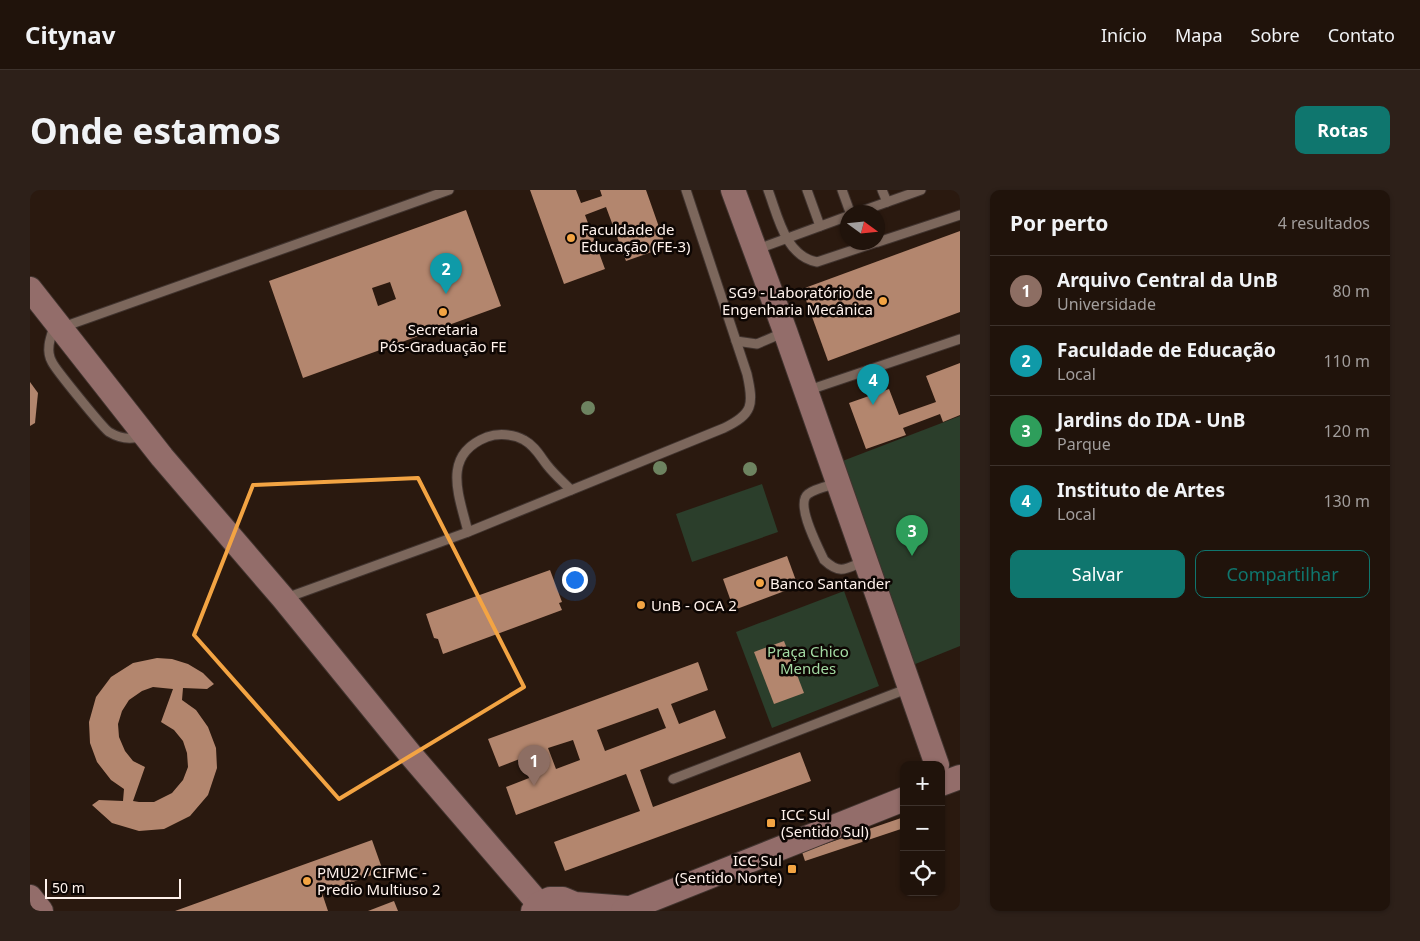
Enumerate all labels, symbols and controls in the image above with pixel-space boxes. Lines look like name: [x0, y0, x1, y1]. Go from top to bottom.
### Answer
text: Citynav: [25, 18, 115, 51]
text: Início: [1101, 23, 1147, 47]
text: Mapa: [1175, 23, 1223, 47]
text: Sobre: [1251, 23, 1300, 47]
text: Contato: [1328, 23, 1395, 47]
button: Rotas: [1295, 106, 1390, 154]
text: Onde estamos: [30, 107, 281, 154]
north arrow: [840, 205, 885, 250]
text: Por perto: [1010, 209, 1108, 237]
text: 4 resultados: [1278, 212, 1370, 234]
place label: Faculdade de Educação (FE-3): [581, 219, 691, 256]
marker: Faculdade de Educação (FE-3): [565, 232, 577, 244]
pin: 2: [430, 253, 462, 294]
text: Arquivo Central da UnB: [1057, 267, 1278, 293]
text: 1: [1021, 280, 1031, 302]
text: 80 m: [1333, 280, 1370, 302]
place label: SG9 - Laboratório de Engenharia Mecânica: [722, 282, 873, 319]
text: Universidade: [1057, 293, 1156, 315]
marker: SG9 - Laboratório de Engenharia Mecânica: [877, 295, 889, 307]
marker: Secretaria Pós-Graduação FE: [437, 306, 449, 318]
place label: Secretaria Pós-Graduação FE: [379, 319, 507, 356]
text: Faculdade de Educação: [1057, 337, 1276, 363]
text: 2: [1021, 350, 1031, 372]
text: 110 m: [1323, 350, 1370, 372]
text: Local: [1057, 363, 1096, 385]
pin: 4: [857, 364, 889, 405]
text: Jardins do IDA - UnB: [1057, 407, 1246, 433]
text: 3: [1021, 420, 1031, 442]
text: 120 m: [1323, 420, 1370, 442]
text: Parque: [1057, 433, 1111, 455]
text: Instituto de Artes: [1057, 477, 1225, 503]
text: 4: [1021, 490, 1031, 512]
text: 130 m: [1323, 490, 1370, 512]
text: Local: [1057, 503, 1096, 525]
pin: 3: [896, 515, 928, 556]
button: Salvar: [1010, 550, 1185, 598]
button: Compartilhar: [1195, 550, 1370, 598]
your location: [562, 567, 588, 593]
place label: Banco Santander: [770, 573, 891, 593]
marker: Banco Santander: [754, 577, 766, 589]
place label: UnB - OCA 2: [651, 595, 737, 615]
marker: UnB - OCA 2: [635, 599, 647, 611]
park label: Praça Chico Mendes: [767, 641, 849, 678]
pin: 1: [518, 745, 550, 786]
map controls: [900, 761, 945, 896]
button: +: [900, 761, 945, 806]
place label: ICC Sul (Sentido Sul): [781, 804, 869, 841]
button: −: [900, 806, 945, 851]
marker: ICC Sul (Sentido Sul): [765, 817, 777, 829]
place label: ICC Sul (Sentido Norte): [675, 850, 782, 887]
button: locate: [900, 851, 945, 896]
place label: PMU2 / CIFMC - Predio Multiuso 2: [317, 862, 441, 899]
marker: ICC Sul (Sentido Norte): [786, 863, 798, 875]
marker: PMU2 / CIFMC - Predio Multiuso 2: [301, 875, 313, 887]
scale bar: [45, 876, 181, 899]
text: 50 m: [52, 878, 85, 897]

